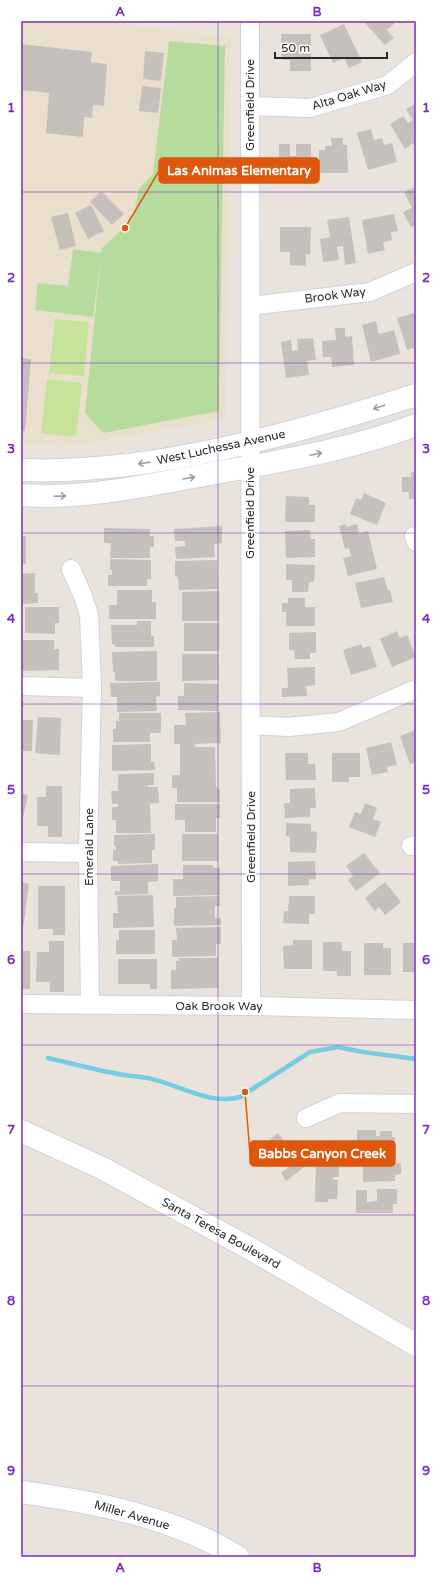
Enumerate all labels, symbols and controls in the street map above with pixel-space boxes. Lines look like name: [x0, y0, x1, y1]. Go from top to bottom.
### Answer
text: A: [115, 4, 125, 20]
text: B: [312, 4, 322, 20]
scale bar: [275, 34, 387, 60]
text: 50 m: [281, 41, 310, 55]
street label: Greenfield Drive: [243, 59, 257, 151]
street label: Alta Oak Way: [310, 77, 388, 113]
text: 1: [7, 100, 15, 116]
text: 1: [422, 100, 430, 116]
callout: Las Animas Elementary: [159, 158, 319, 183]
text: Las Animas Elementary: [167, 163, 311, 179]
text: 2: [7, 270, 15, 286]
text: 2: [422, 270, 430, 286]
street label: Brook Way: [304, 284, 367, 306]
one-way arrow: [373, 404, 386, 411]
street label: West Luchessa Avenue: [156, 427, 287, 467]
text: 3: [7, 441, 15, 457]
text: 3: [422, 441, 430, 457]
one-way arrow: [310, 450, 323, 458]
one-way arrow: [138, 459, 151, 467]
street label: Greenfield Drive: [243, 467, 257, 559]
one-way arrow: [182, 473, 195, 481]
one-way arrow: [53, 492, 66, 499]
text: 4: [7, 611, 16, 627]
text: 4: [422, 611, 431, 627]
text: 5: [7, 782, 15, 798]
text: 5: [422, 782, 430, 798]
street label: Greenfield Drive: [244, 791, 258, 883]
street label: Emerald Lane: [82, 808, 96, 886]
text: 6: [7, 952, 15, 968]
text: 6: [422, 952, 430, 968]
street label: Oak Brook Way: [175, 999, 263, 1013]
text: 7: [7, 1122, 15, 1138]
text: 7: [422, 1122, 430, 1138]
callout: Babbs Canyon Creek: [250, 1141, 395, 1166]
text: Babbs Canyon Creek: [258, 1146, 386, 1162]
street label: Santa Teresa Boulevard: [159, 1195, 283, 1271]
text: 8: [7, 1293, 15, 1309]
text: 8: [422, 1293, 430, 1309]
text: 9: [7, 1463, 15, 1479]
text: 9: [422, 1463, 430, 1479]
street label: Miller Avenue: [93, 1498, 172, 1533]
text: A: [115, 1560, 125, 1576]
text: B: [312, 1560, 322, 1576]

